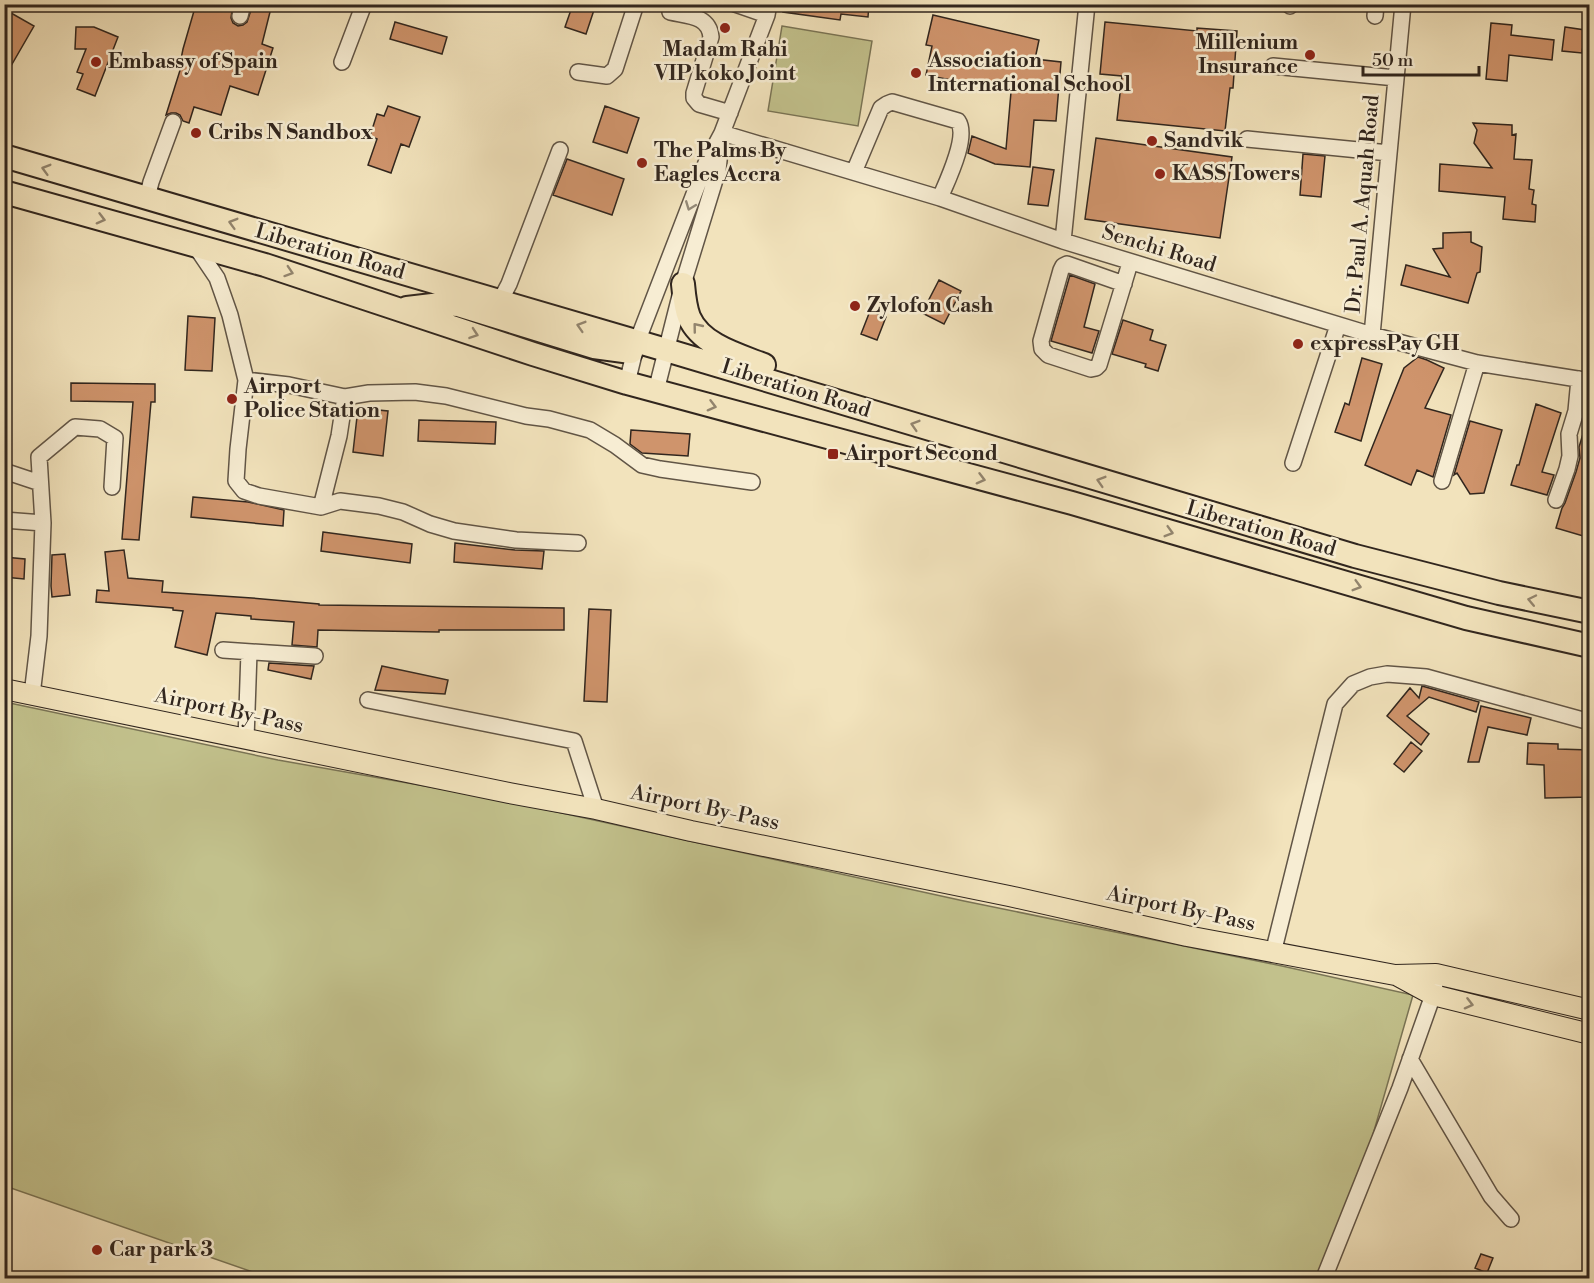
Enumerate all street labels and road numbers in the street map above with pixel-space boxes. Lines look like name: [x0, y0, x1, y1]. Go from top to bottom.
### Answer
street label: Dr. Paul A. Aquah Road: [1340, 94, 1386, 314]
street label: Liberation Road: [252, 218, 408, 286]
street label: Senchi Road: [1099, 219, 1219, 279]
street label: Liberation Road: [718, 354, 874, 424]
street label: Liberation Road: [1183, 495, 1339, 563]
street label: Airport By-Pass: [151, 682, 306, 739]
street label: Airport By-Pass: [627, 779, 782, 836]
street label: Airport By-Pass: [1103, 880, 1258, 937]

